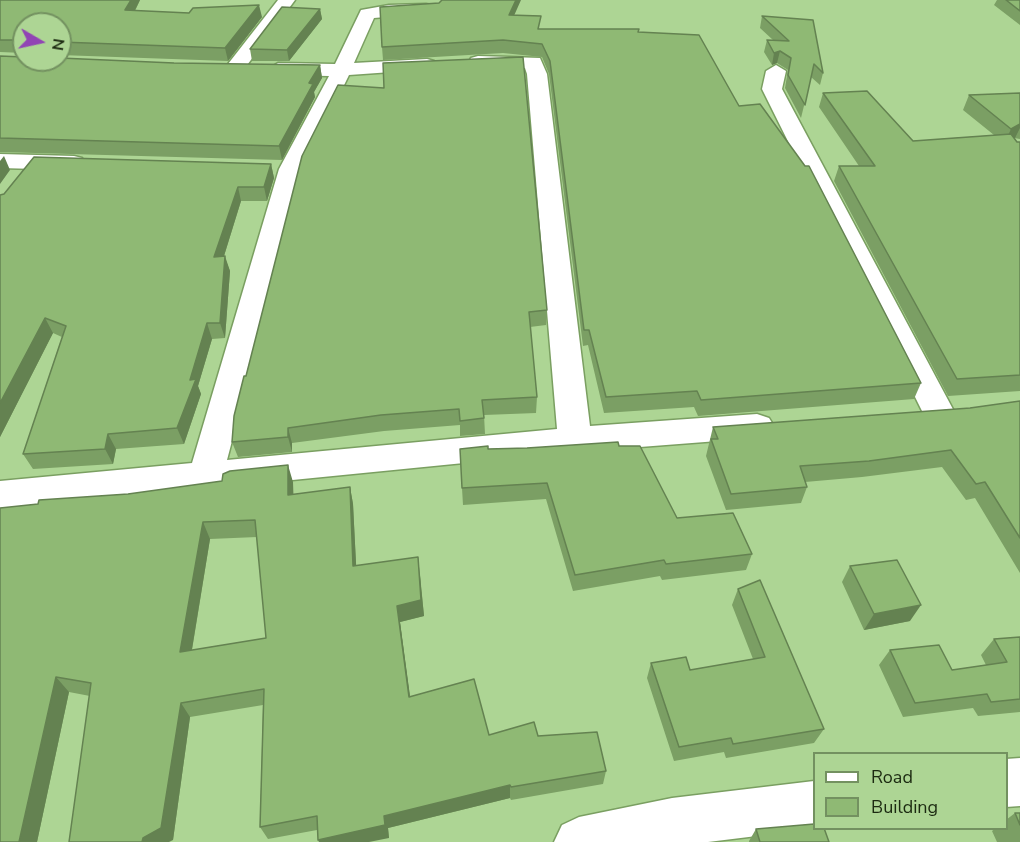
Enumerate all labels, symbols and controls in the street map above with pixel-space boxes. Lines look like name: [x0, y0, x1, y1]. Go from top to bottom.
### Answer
north arrow: [12, 12, 72, 72]
text: N: [46, 37, 70, 52]
legend: [813, 752, 1008, 830]
text: Road: [871, 765, 913, 789]
text: Building: [871, 795, 938, 819]

